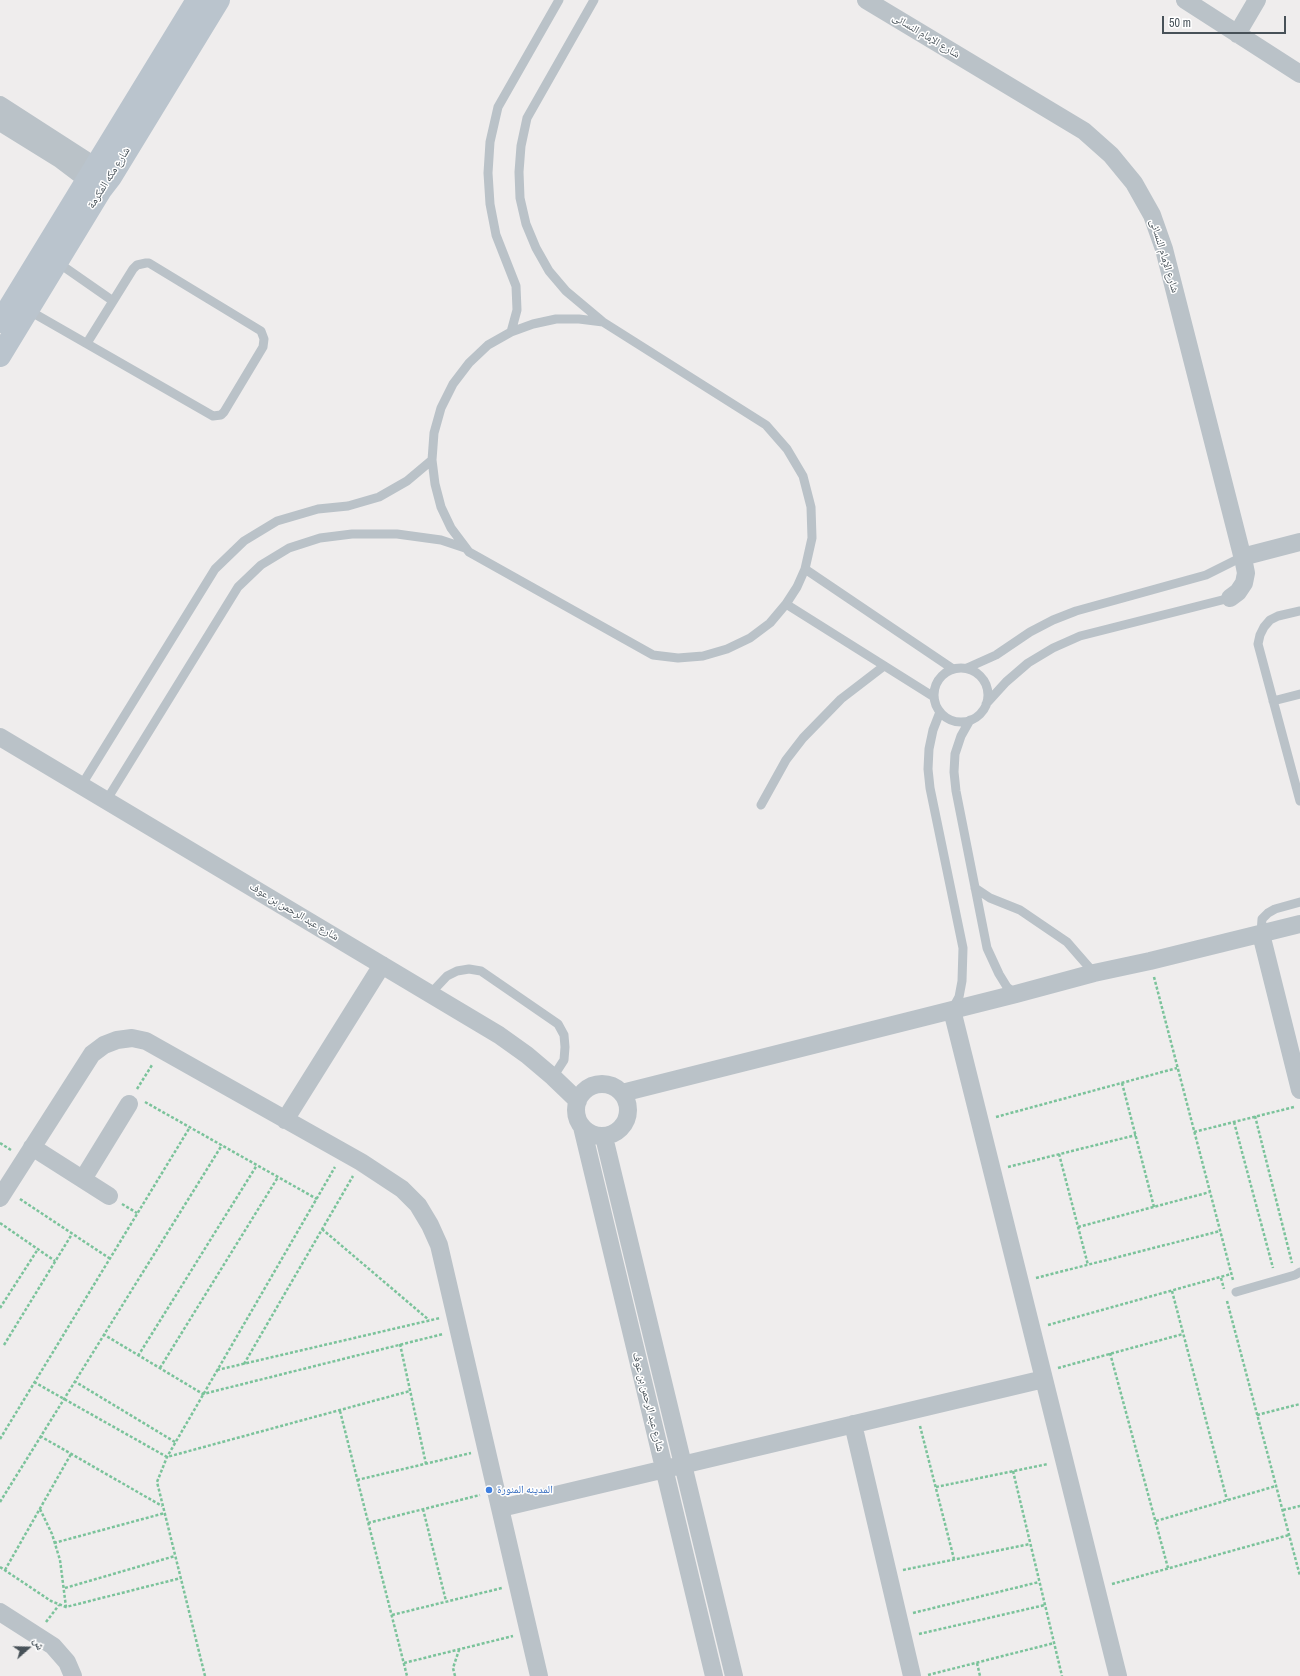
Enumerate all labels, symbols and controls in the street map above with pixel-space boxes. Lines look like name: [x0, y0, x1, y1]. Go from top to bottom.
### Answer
scale bar: [1164, 8, 1288, 34]
street label: شارع الإمام النسائى: [890, 11, 962, 61]
text: 50 m: [1169, 15, 1191, 31]
street label: شارع مكه المكرمة: [85, 145, 133, 211]
street label: شارع الإمام النسائى: [1147, 218, 1181, 294]
street label: شارع عبد الرحمن بن عوف: [247, 880, 341, 944]
street label: شارع عبد الرحمن بن عوف: [629, 1351, 667, 1453]
place label: المدينه المنورة: [497, 1483, 553, 1497]
marker: المدينه المنورة: [484, 1485, 494, 1495]
north arrow: [8, 1628, 48, 1668]
text: ش: [31, 1636, 48, 1652]

